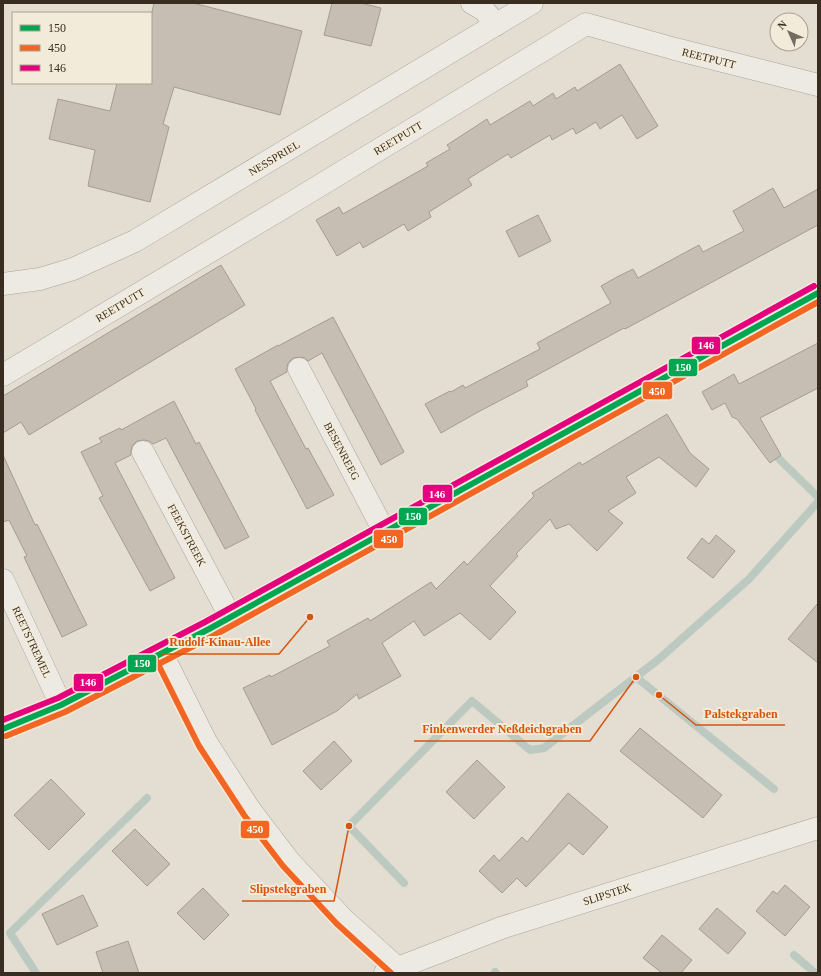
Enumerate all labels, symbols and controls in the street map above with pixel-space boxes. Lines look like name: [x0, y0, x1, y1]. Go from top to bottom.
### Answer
legend: [12, 12, 152, 84]
north arrow: [769, 12, 809, 52]
text: N: [775, 18, 789, 32]
text: 150: [48, 21, 66, 35]
text: 450: [48, 41, 66, 55]
street label: REETPUTT: [681, 46, 737, 71]
text: 146: [48, 61, 66, 75]
street label: REETPUTT: [371, 119, 425, 157]
street label: NESSPRIEL: [246, 138, 302, 178]
street label: REETPUTT: [93, 286, 147, 324]
line badge: 146: [691, 336, 721, 355]
text: 146: [698, 339, 715, 351]
line badge: 150: [668, 358, 698, 377]
text: 150: [675, 361, 692, 373]
line badge: 450: [642, 381, 673, 400]
text: 450: [649, 385, 666, 397]
street label: BESENREEG: [322, 420, 362, 482]
line badge: 146: [422, 484, 453, 503]
text: 146: [429, 488, 446, 500]
street label: FEEKSTREEK: [165, 502, 209, 568]
line badge: 150: [398, 507, 428, 526]
text: 150: [405, 510, 422, 522]
line badge: 450: [373, 529, 404, 549]
text: 450: [381, 533, 398, 545]
street label: REETSTREMEL: [10, 604, 54, 680]
callout: Rudolf-Kinau-Allee: [161, 630, 279, 654]
text: Rudolf-Kinau-Allee: [169, 635, 271, 649]
line badge: 150: [127, 654, 157, 673]
text: 150: [134, 657, 151, 669]
line badge: 146: [73, 673, 104, 692]
text: 146: [80, 676, 97, 688]
callout: Palstekgraben: [696, 701, 785, 725]
text: Palstekgraben: [704, 707, 778, 721]
callout: Finkenwerder Neßdeichgraben: [414, 717, 590, 741]
text: Finkenwerder Neßdeichgraben: [422, 722, 582, 736]
line badge: 450: [240, 820, 270, 839]
text: 450: [247, 823, 264, 835]
callout: Slipstekgraben: [242, 877, 334, 901]
street label: SLIPSTEK: [581, 881, 633, 907]
text: Slipstekgraben: [250, 882, 327, 896]

